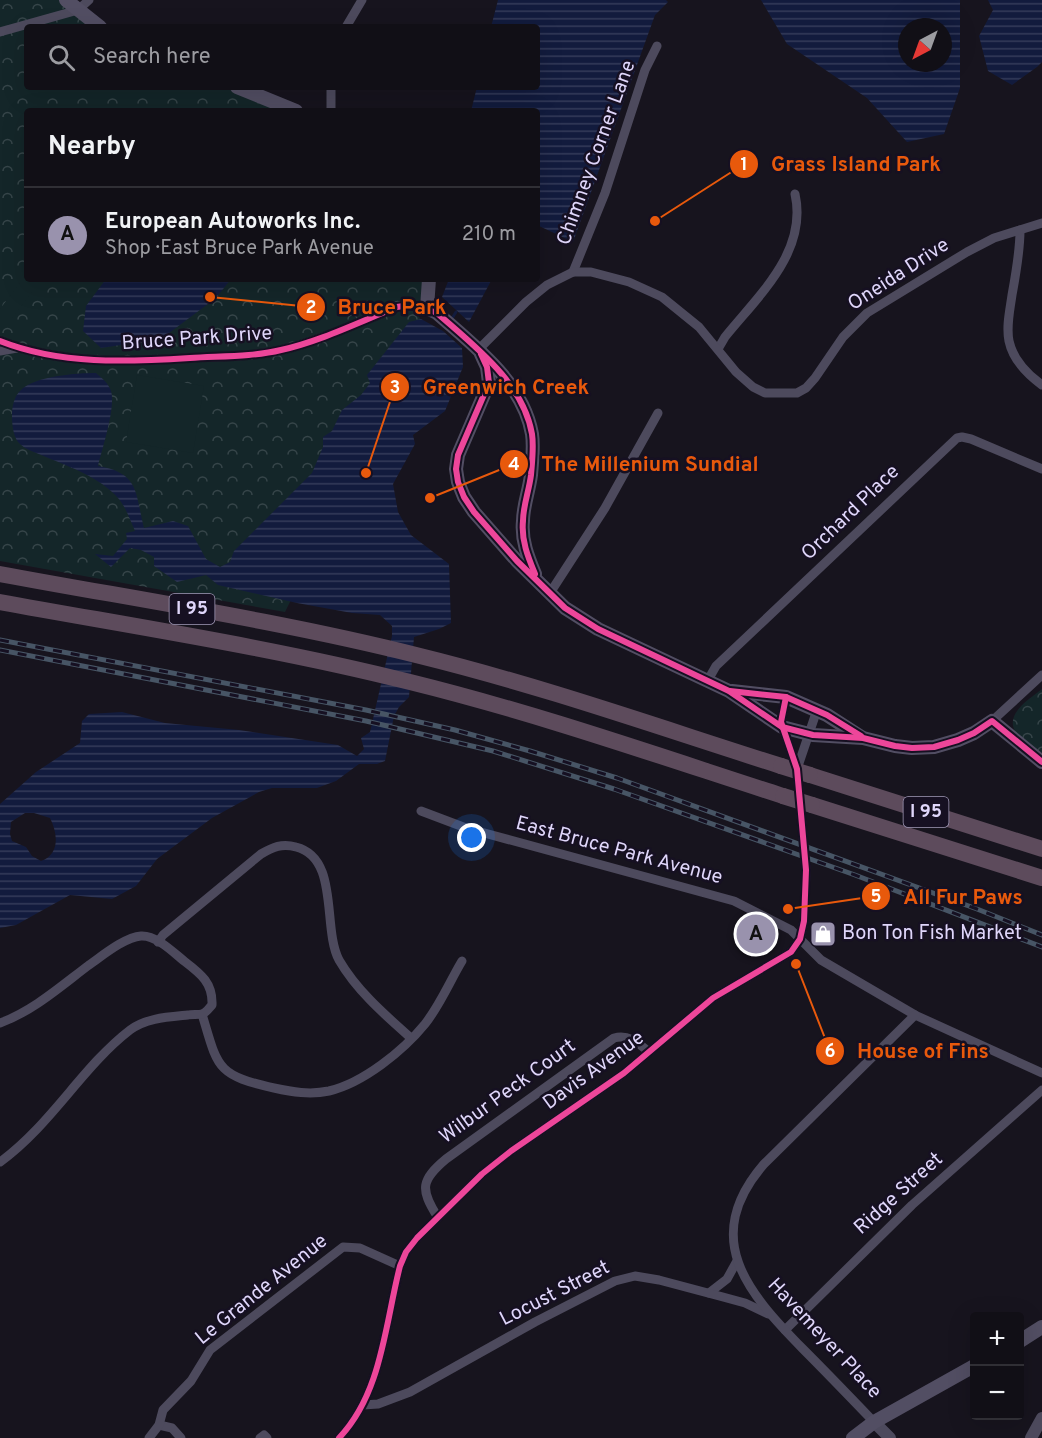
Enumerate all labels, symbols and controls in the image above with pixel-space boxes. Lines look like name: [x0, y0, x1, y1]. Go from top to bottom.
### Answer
north arrow: [898, 18, 952, 72]
search box: [24, 24, 540, 90]
icon: search: [45, 41, 78, 74]
text: Search here: [93, 44, 211, 71]
street label: Chimney Corner Lane: [551, 57, 643, 249]
text: Nearby: [48, 131, 136, 164]
callout: Grass Island Park: [729, 144, 953, 183]
text: Grass Island Park: [771, 152, 941, 179]
text: 1: [740, 154, 748, 177]
text: European Autoworks Inc.: [105, 209, 360, 236]
text: A: [60, 222, 75, 248]
text: 210 m: [462, 222, 516, 248]
street label: Oneida Drive: [843, 233, 955, 317]
text: Shop · East Bruce Park Avenue: [105, 236, 374, 262]
callout: Bruce Park: [296, 288, 459, 327]
text: Bruce Park: [338, 295, 447, 322]
text: 2: [305, 297, 317, 320]
street label: Bruce Park Drive: [121, 321, 273, 357]
callout: Greenwich Creek: [380, 367, 601, 406]
text: Greenwich Creek: [423, 375, 590, 402]
text: 3: [390, 377, 400, 400]
callout: The Millenium Sundial: [499, 444, 770, 483]
text: The Millenium Sundial: [541, 452, 759, 479]
text: 4: [508, 454, 520, 477]
street label: Orchard Place: [796, 460, 906, 566]
road number: I 95: [170, 594, 214, 624]
road number: I 95: [904, 797, 948, 827]
street label: East Bruce Park Avenue: [513, 811, 725, 891]
your location: [457, 823, 486, 852]
callout: All Fur Paws: [861, 877, 1034, 916]
text: All Fur Paws: [903, 885, 1023, 912]
text: 5: [871, 886, 882, 909]
pin: A: [736, 912, 776, 956]
shop icon: Bon Ton Fish Market: [808, 919, 838, 949]
place label: Bon Ton Fish Market: [842, 921, 1022, 947]
street label: Davis Avenue: [538, 1025, 650, 1117]
callout: House of Fins: [815, 1031, 1000, 1070]
street label: Wilbur Peck Court: [435, 1034, 581, 1150]
text: House of Fins: [857, 1039, 989, 1066]
text: 6: [824, 1041, 836, 1064]
street label: Ridge Street: [849, 1147, 949, 1241]
street label: Le Grande Avenue: [191, 1229, 333, 1351]
street label: Locust Street: [496, 1255, 614, 1333]
street label: Havemeyer Place: [761, 1273, 887, 1405]
map controls: [970, 1312, 1024, 1420]
button: +: [970, 1312, 1024, 1366]
button: −: [970, 1366, 1024, 1420]

